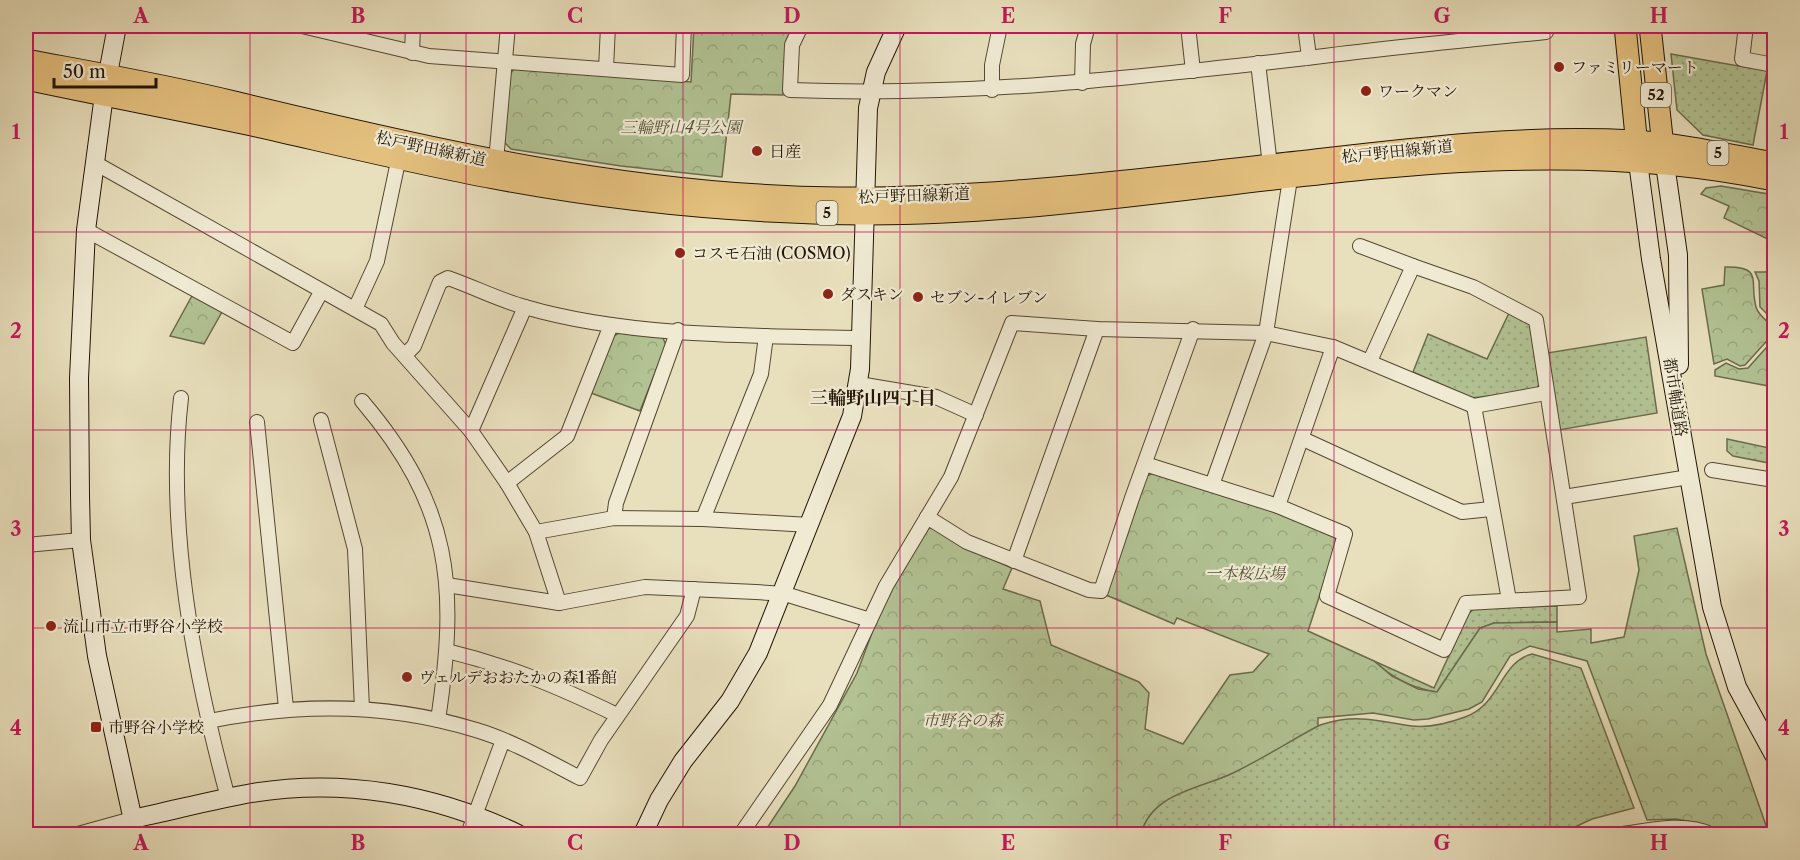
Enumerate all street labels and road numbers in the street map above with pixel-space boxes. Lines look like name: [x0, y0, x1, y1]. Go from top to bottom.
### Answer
road number: 52: [1641, 83, 1671, 107]
street label: 松戸野田線新道: [374, 127, 488, 169]
street label: 松戸野田線新道: [1340, 135, 1454, 167]
road number: 5: [1708, 141, 1728, 165]
street label: 松戸野田線新道: [858, 183, 970, 207]
road number: 5: [816, 201, 838, 225]
street label: 都市軸道路: [1660, 356, 1692, 438]

